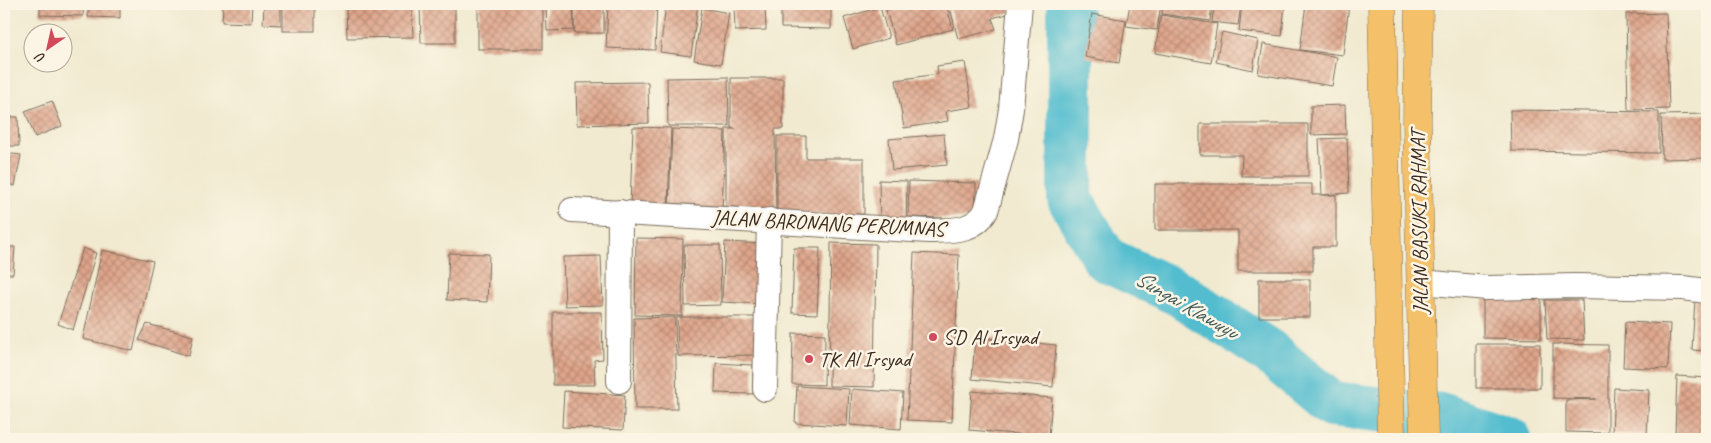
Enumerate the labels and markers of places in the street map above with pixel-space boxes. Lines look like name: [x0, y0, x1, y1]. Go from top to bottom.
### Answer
place label: SD Al Irsyad: [943, 324, 1041, 350]
marker: SD Al Irsyad: [927, 331, 939, 343]
place label: TK Al Irsyad: [819, 346, 914, 372]
marker: TK Al Irsyad: [803, 353, 815, 365]

